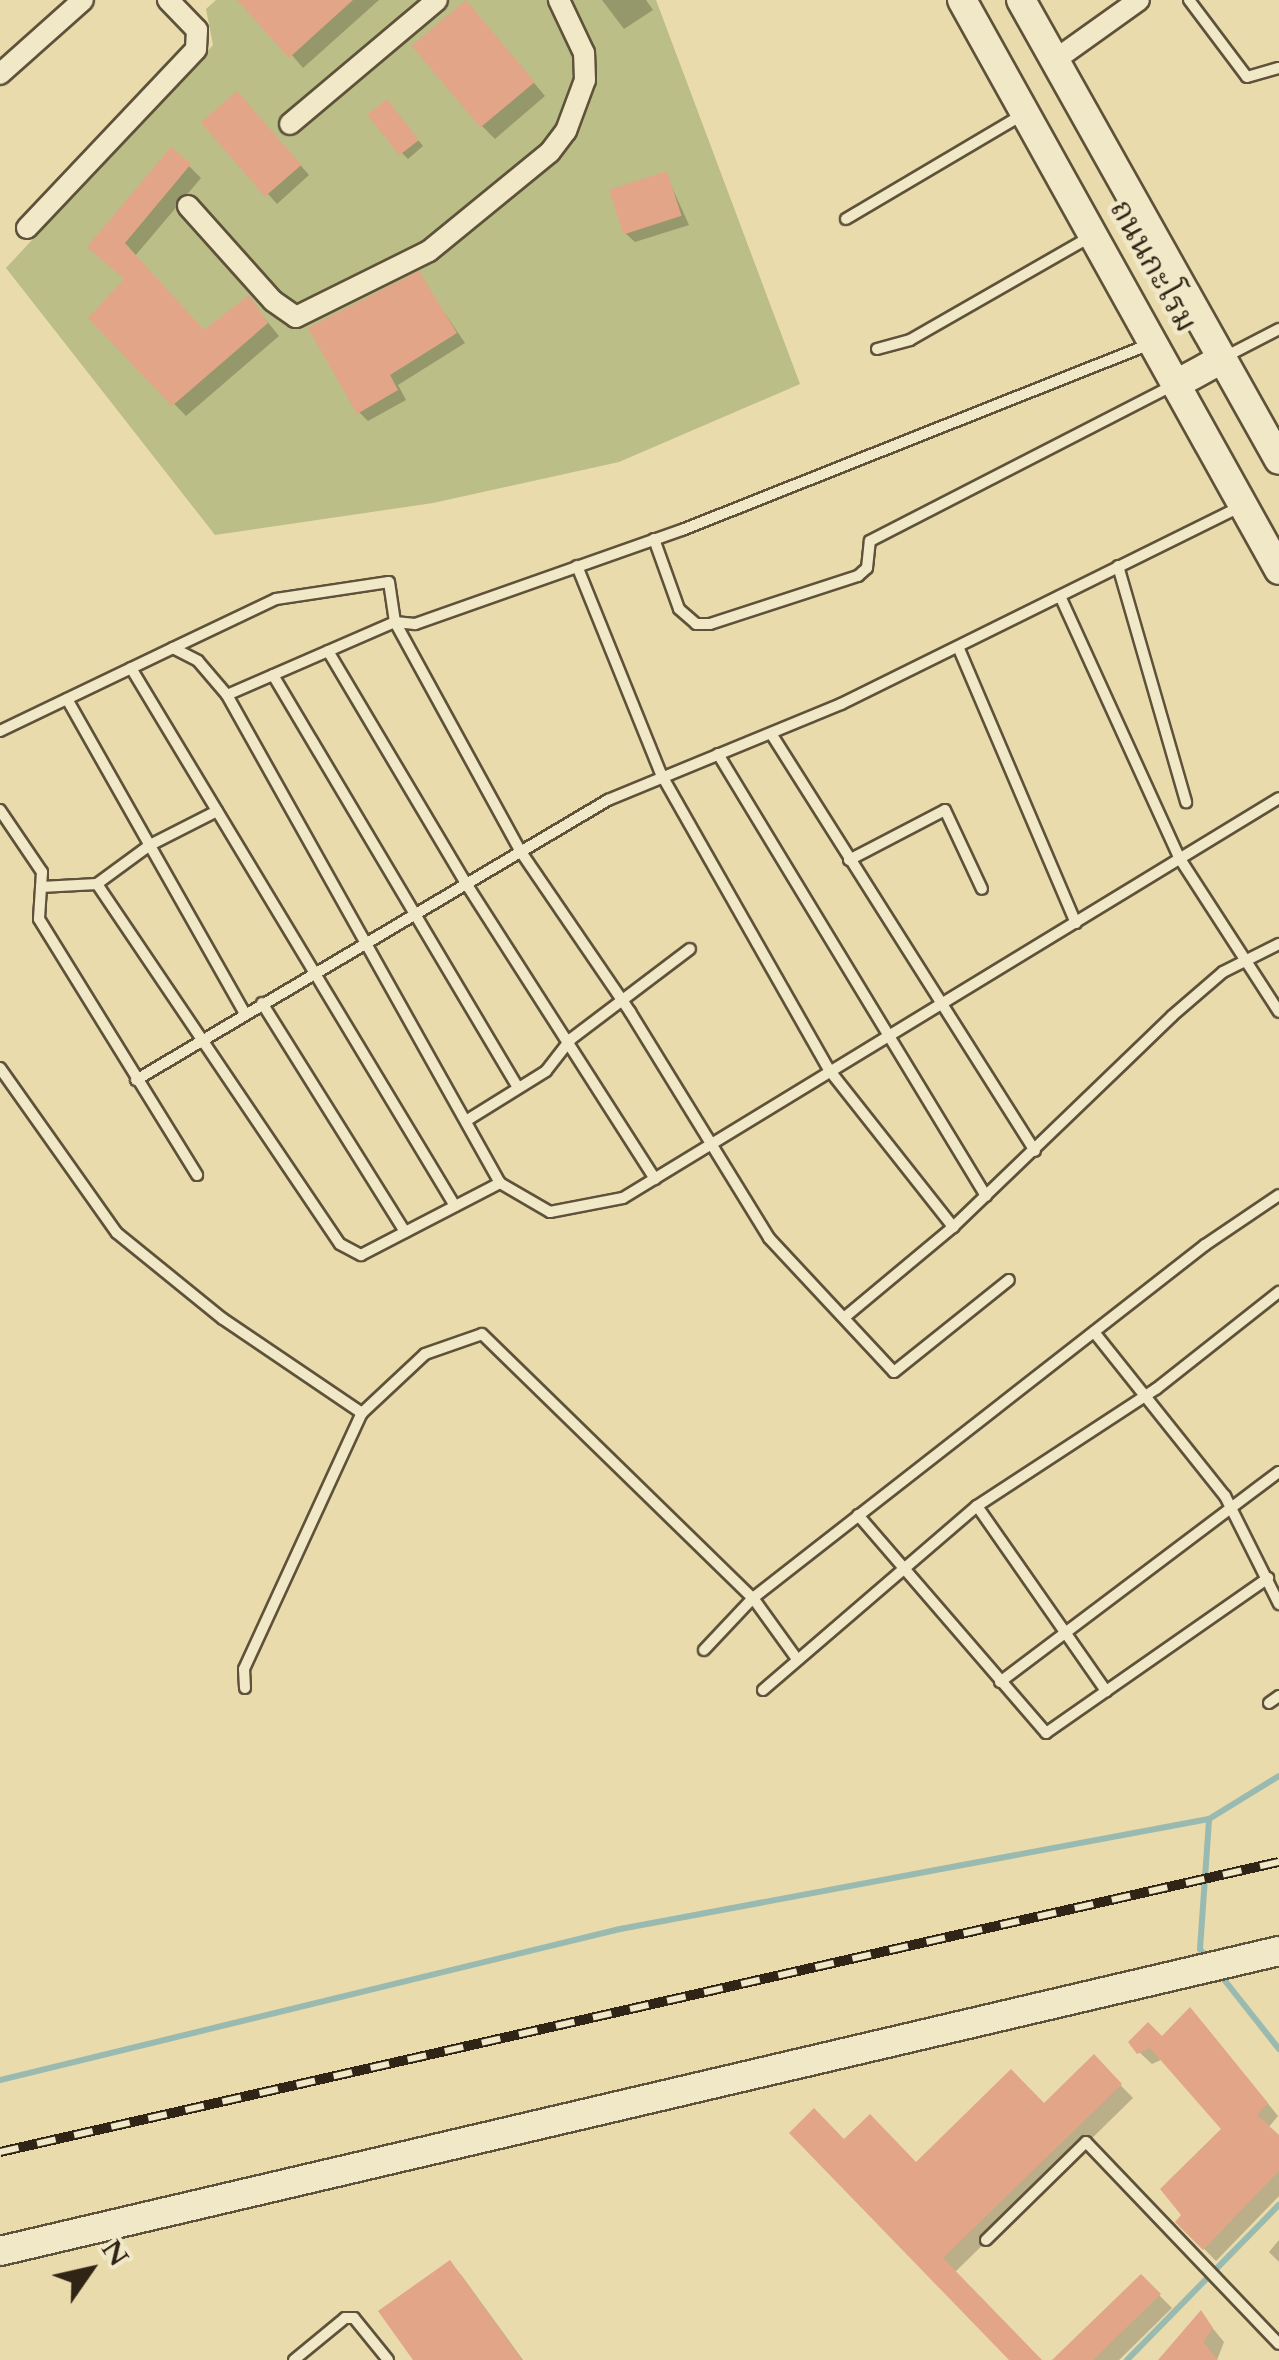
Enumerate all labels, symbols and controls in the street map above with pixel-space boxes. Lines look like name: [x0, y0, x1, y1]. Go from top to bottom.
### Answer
street label: ถนนกะโรม: [1101, 193, 1205, 339]
north arrow: [40, 2220, 140, 2320]
text: N: [92, 2233, 137, 2274]

